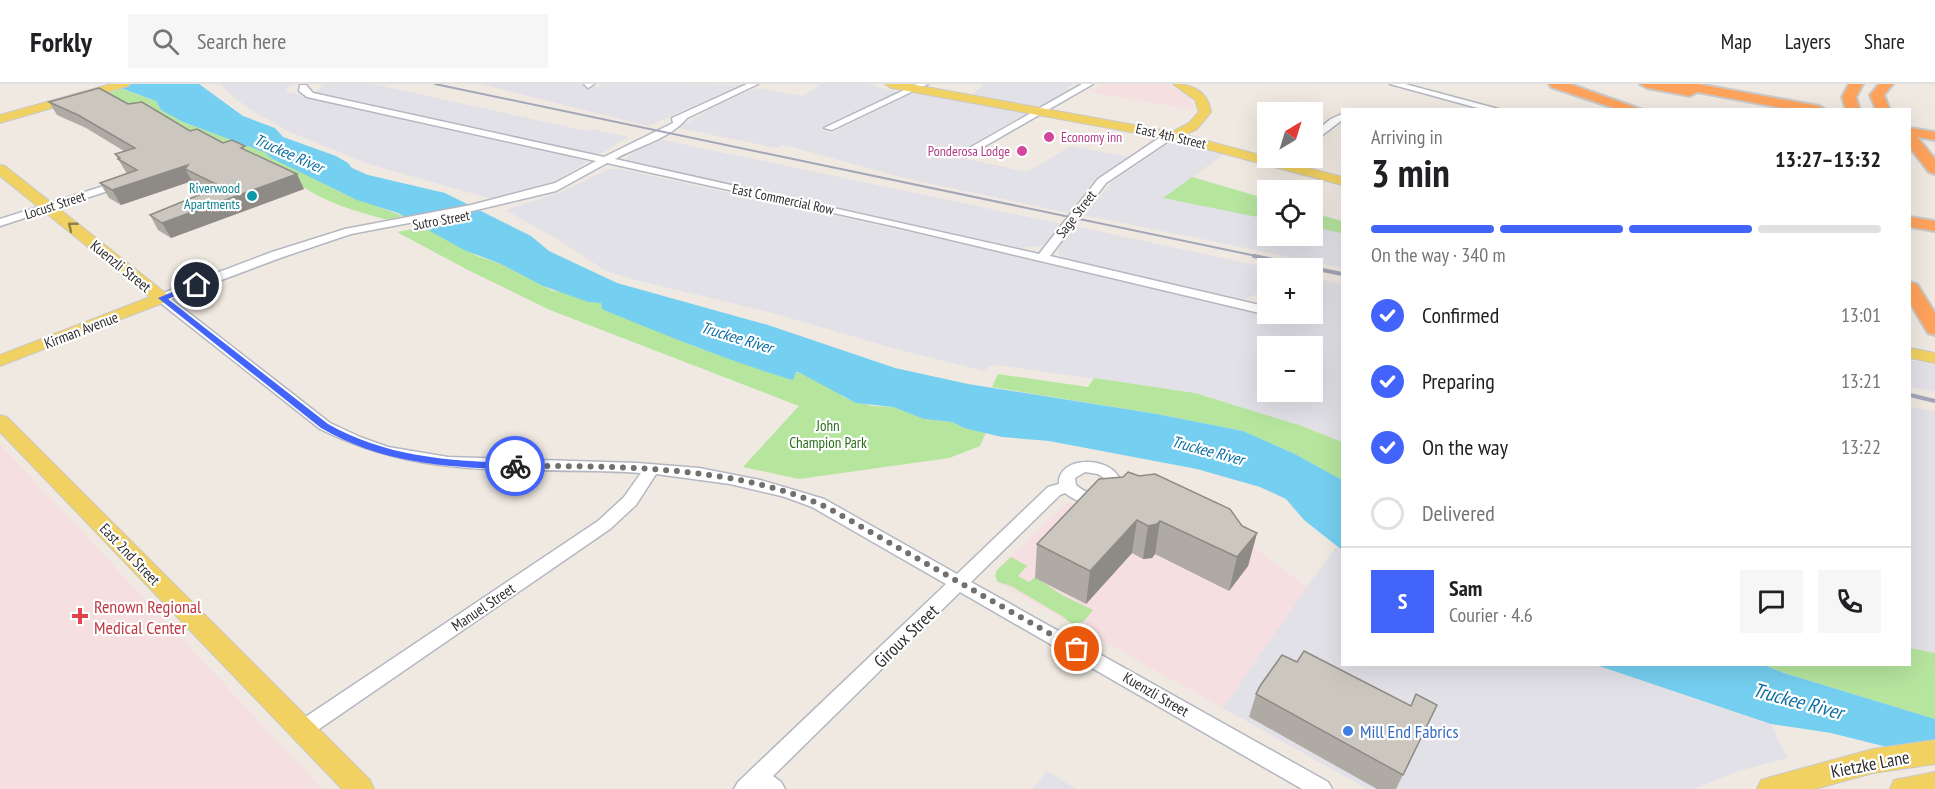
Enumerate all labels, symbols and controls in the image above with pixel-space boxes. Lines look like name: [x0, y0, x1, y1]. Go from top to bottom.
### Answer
search box: [128, 14, 548, 68]
text: Forkly: [30, 23, 92, 60]
icon: search: [149, 25, 182, 58]
text: Search here: [197, 27, 286, 55]
text: Map: [1721, 28, 1752, 55]
text: Layers: [1785, 28, 1831, 55]
text: Share: [1864, 28, 1905, 55]
north arrow: [1257, 102, 1323, 168]
map controls: [1257, 102, 1323, 402]
street label: East 4th Street: [1134, 119, 1208, 153]
text: Arriving in: [1371, 124, 1443, 150]
place label: Economy inn: [1061, 128, 1122, 146]
water label: Truckee River: [251, 129, 329, 178]
marker: Economy inn: [1042, 130, 1056, 144]
place label: Ponderosa Lodge: [928, 142, 1010, 160]
marker: Ponderosa Lodge: [1015, 144, 1029, 158]
text: 13:27–13:32: [1775, 145, 1881, 173]
text: 3 min: [1371, 147, 1450, 198]
place label: Riverwood Apartments: [184, 179, 240, 213]
street label: East Commercial Row: [731, 179, 836, 219]
button: locate: [1257, 180, 1323, 246]
street label: Locust Street: [22, 187, 88, 223]
street label: Sage Street: [1052, 187, 1100, 241]
marker: Riverwood Apartments: [245, 189, 259, 203]
street label: Sutro Street: [411, 206, 471, 234]
one-way arrow: [67, 223, 78, 234]
street label: Kuenzli Street: [87, 236, 155, 296]
text: On the way · 340 m: [1371, 242, 1506, 268]
button: +: [1257, 258, 1323, 324]
pin: [171, 259, 222, 310]
icon: home: [180, 268, 213, 301]
icon: check: [1371, 299, 1404, 332]
text: Confirmed: [1422, 301, 1499, 329]
text: 13:01: [1841, 302, 1881, 328]
street label: Kirman Avenue: [41, 307, 121, 353]
water label: Truckee River: [699, 317, 778, 358]
button: −: [1257, 336, 1323, 402]
icon: check: [1371, 365, 1404, 398]
text: Preparing: [1422, 367, 1495, 395]
text: 13:21: [1841, 368, 1881, 394]
park label: John Champion Park: [789, 416, 867, 452]
water label: Truckee River: [1170, 431, 1249, 470]
icon: check: [1371, 431, 1404, 464]
text: On the way: [1422, 433, 1508, 461]
text: 13:22: [1841, 434, 1881, 460]
courier: [485, 436, 545, 496]
icon: bike: [499, 450, 532, 483]
text: Delivered: [1422, 499, 1495, 527]
street label: East 2nd Street: [96, 519, 164, 589]
button: chat: [1740, 570, 1803, 633]
button: phone: [1818, 570, 1881, 633]
text: Sam: [1449, 574, 1482, 602]
street label: Manuel Street: [448, 579, 518, 635]
text: S: [1398, 587, 1407, 615]
place label: Renown Regional Medical Center: [94, 595, 202, 639]
street label: Giroux Street: [869, 599, 943, 673]
text: Courier · 4.6: [1449, 602, 1533, 628]
marker: Renown Regional Medical Center: [71, 607, 89, 625]
pin: [1051, 623, 1102, 674]
icon: bag: [1060, 632, 1093, 665]
street label: Kuenzli Street: [1120, 668, 1192, 720]
water label: Truckee River: [1750, 677, 1848, 726]
place label: Mill End Fabrics: [1360, 720, 1459, 743]
marker: Mill End Fabrics: [1341, 724, 1355, 738]
street label: Kietzke Lane: [1829, 745, 1911, 783]

